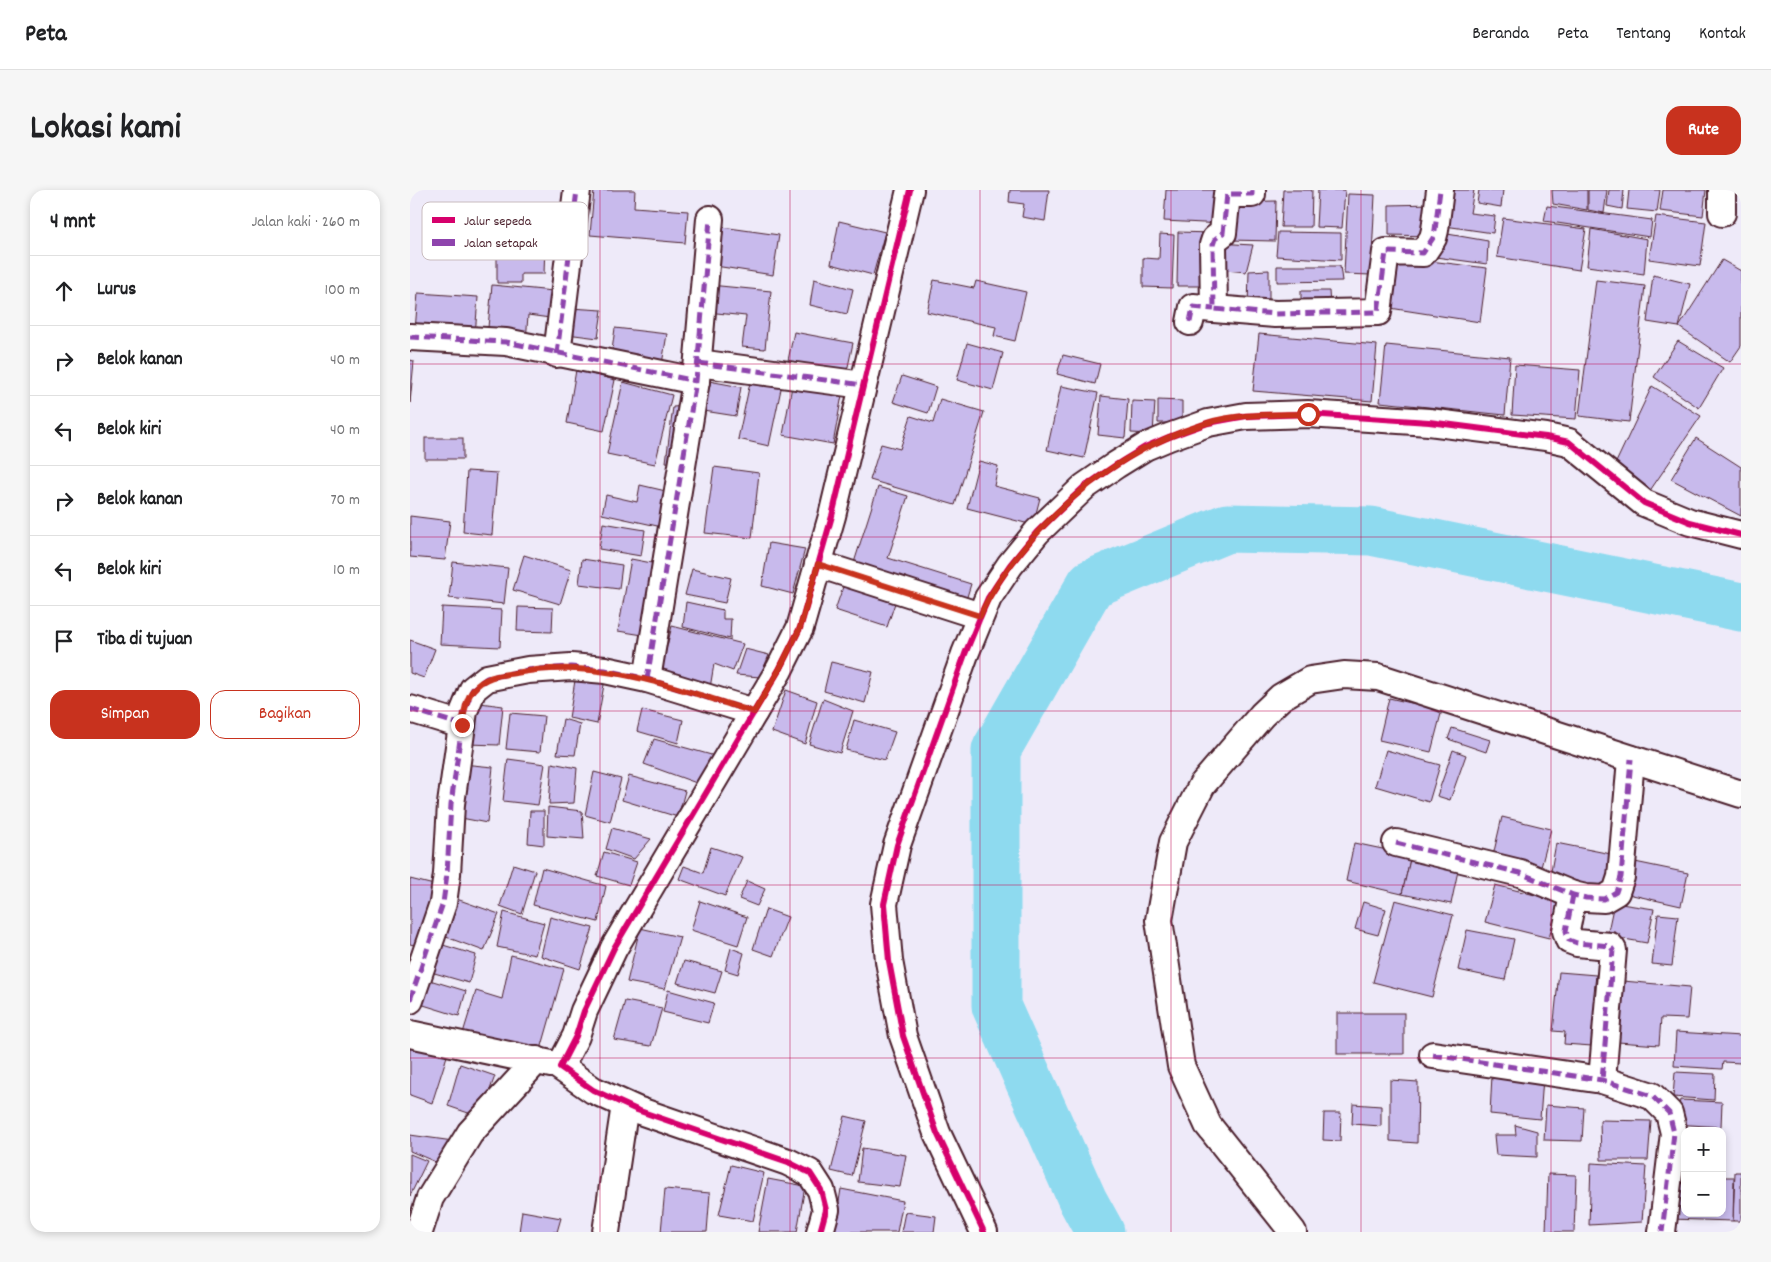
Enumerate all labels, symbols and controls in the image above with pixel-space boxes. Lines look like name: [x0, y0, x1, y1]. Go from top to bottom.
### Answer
text: Peta: [25, 18, 67, 52]
text: Beranda: [1472, 22, 1529, 47]
text: Peta: [1557, 22, 1588, 47]
text: Tentang: [1616, 22, 1671, 47]
text: Kontak: [1699, 22, 1746, 47]
text: Lokasi kami: [30, 105, 181, 155]
button: Rute: [1666, 106, 1741, 155]
legend: [422, 202, 588, 260]
text: 4 mnt: [50, 208, 95, 238]
text: Jalan kaki · 260 m: [252, 211, 360, 234]
text: Jalur sepeda: [464, 212, 532, 232]
text: Jalan setapak: [464, 234, 538, 254]
icon: ahead: [50, 277, 78, 305]
text: Lurus: [97, 277, 136, 304]
text: 100 m: [324, 279, 360, 302]
icon: right: [50, 347, 78, 375]
text: Belok kanan: [97, 347, 183, 374]
text: 40 m: [330, 349, 360, 372]
route start: [1297, 403, 1320, 426]
icon: left: [50, 417, 78, 445]
text: Belok kiri: [97, 417, 161, 444]
text: 40 m: [330, 419, 360, 442]
icon: right: [50, 487, 78, 515]
text: Belok kanan: [97, 487, 183, 514]
text: 70 m: [330, 489, 360, 512]
icon: left: [50, 557, 78, 585]
text: Belok kiri: [97, 557, 161, 584]
text: 10 m: [333, 559, 360, 582]
icon: arrive: [50, 627, 78, 655]
text: Tiba di tujuan: [97, 627, 192, 654]
button: Simpan: [50, 690, 200, 739]
button: Bagikan: [210, 690, 360, 739]
route end: [451, 714, 474, 737]
map controls: [1681, 1127, 1726, 1217]
button: +: [1681, 1127, 1726, 1172]
button: −: [1681, 1172, 1726, 1217]

